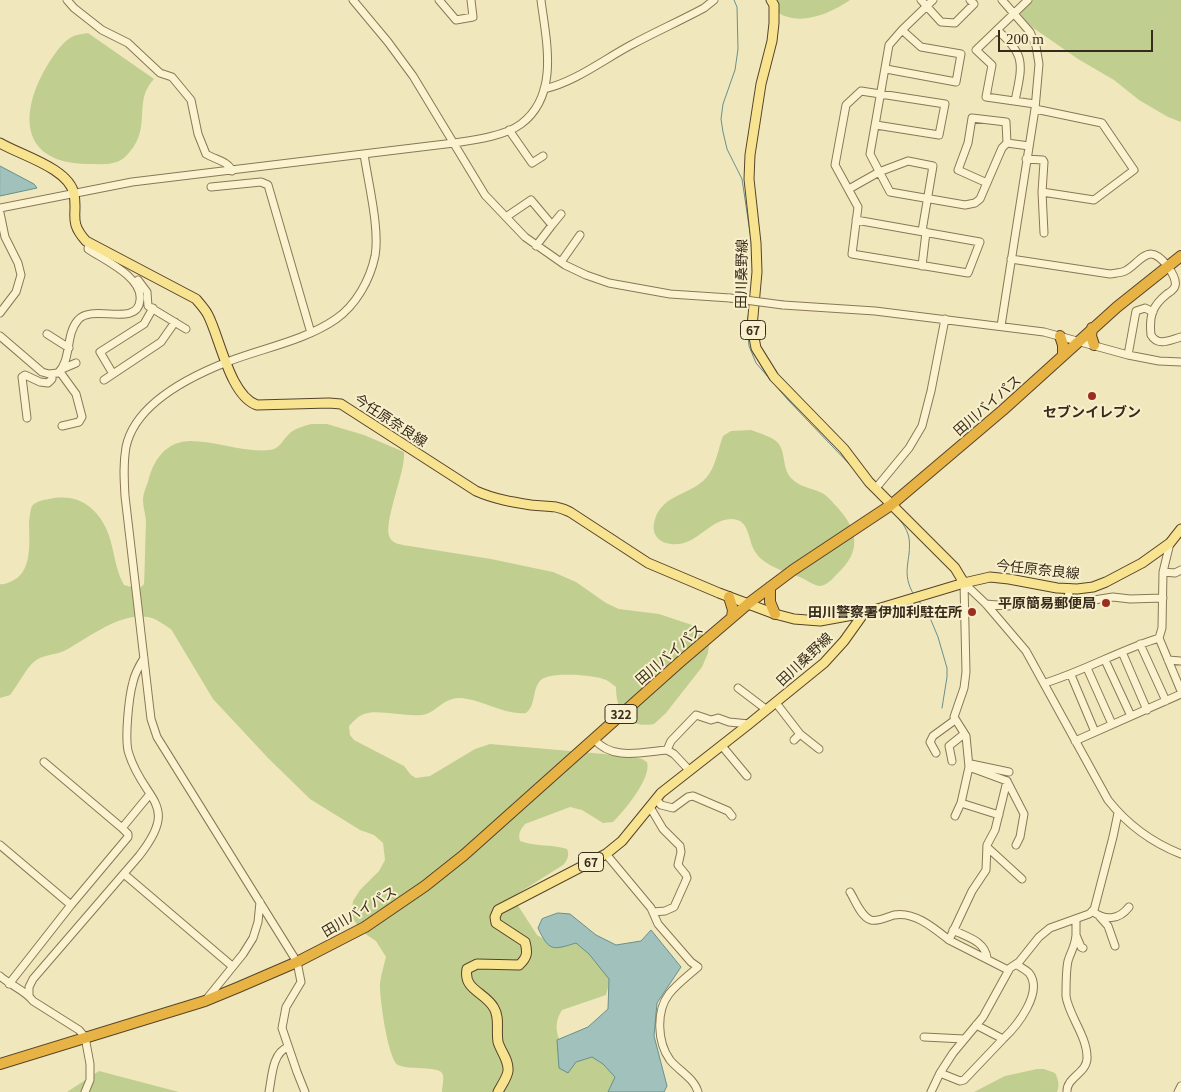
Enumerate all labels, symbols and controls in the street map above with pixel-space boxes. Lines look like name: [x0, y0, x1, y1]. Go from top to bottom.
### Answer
scale bar: [1001, 20, 1156, 52]
text: 200 m: [1006, 31, 1044, 47]
street label: 田川桑野線: [732, 239, 750, 309]
road number: 67: [740, 320, 766, 340]
street label: 田川バイパス: [950, 371, 1024, 439]
street label: 今任原奈良線: [351, 390, 431, 450]
marker: セブンイレブン: [1086, 390, 1098, 402]
place label: セブンイレブン: [1043, 404, 1141, 420]
street label: 今任原奈良線: [995, 556, 1081, 582]
place label: 平原簡易郵便局: [998, 595, 1096, 611]
marker: 平原簡易郵便局: [1100, 597, 1112, 609]
place label: 田川警察署伊加利駐在所: [808, 604, 962, 620]
marker: 田川警察署伊加利駐在所: [966, 606, 978, 618]
street label: 田川バイパス: [632, 620, 706, 688]
street label: 田川桑野線: [773, 629, 835, 689]
road number: 322: [605, 704, 637, 724]
road number: 67: [578, 852, 604, 872]
street label: 田川バイパス: [319, 882, 399, 940]

